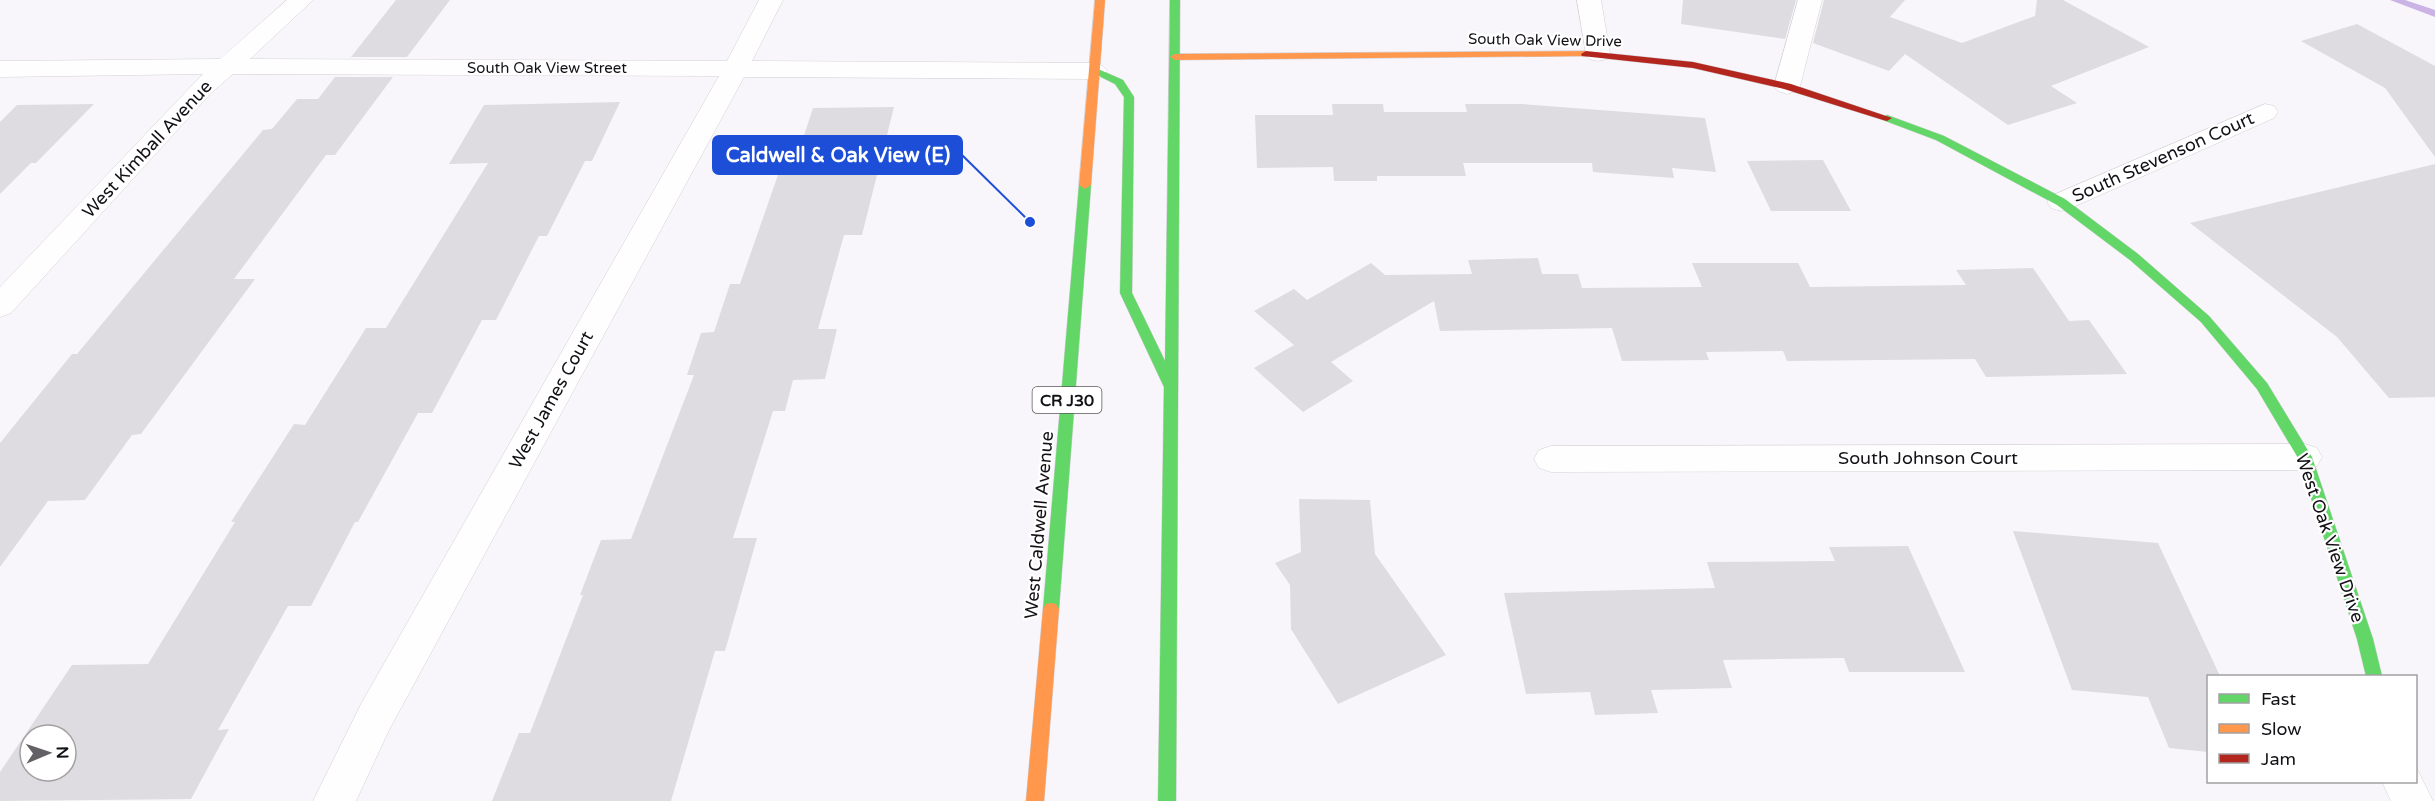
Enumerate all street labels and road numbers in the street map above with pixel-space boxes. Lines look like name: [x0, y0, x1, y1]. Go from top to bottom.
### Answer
street label: South Oak View Drive: [1468, 30, 1622, 50]
street label: South Oak View Street: [467, 59, 627, 77]
street label: West Kimball Avenue: [77, 76, 217, 222]
street label: South Stevenson Court: [2069, 107, 2257, 207]
street label: West James Court: [504, 327, 598, 473]
road number: CR J30: [1032, 387, 1102, 413]
street label: West Caldwell Avenue: [1020, 430, 1058, 620]
street label: South Johnson Court: [1838, 447, 2018, 469]
street label: West Oak View Drive: [2291, 451, 2369, 625]

